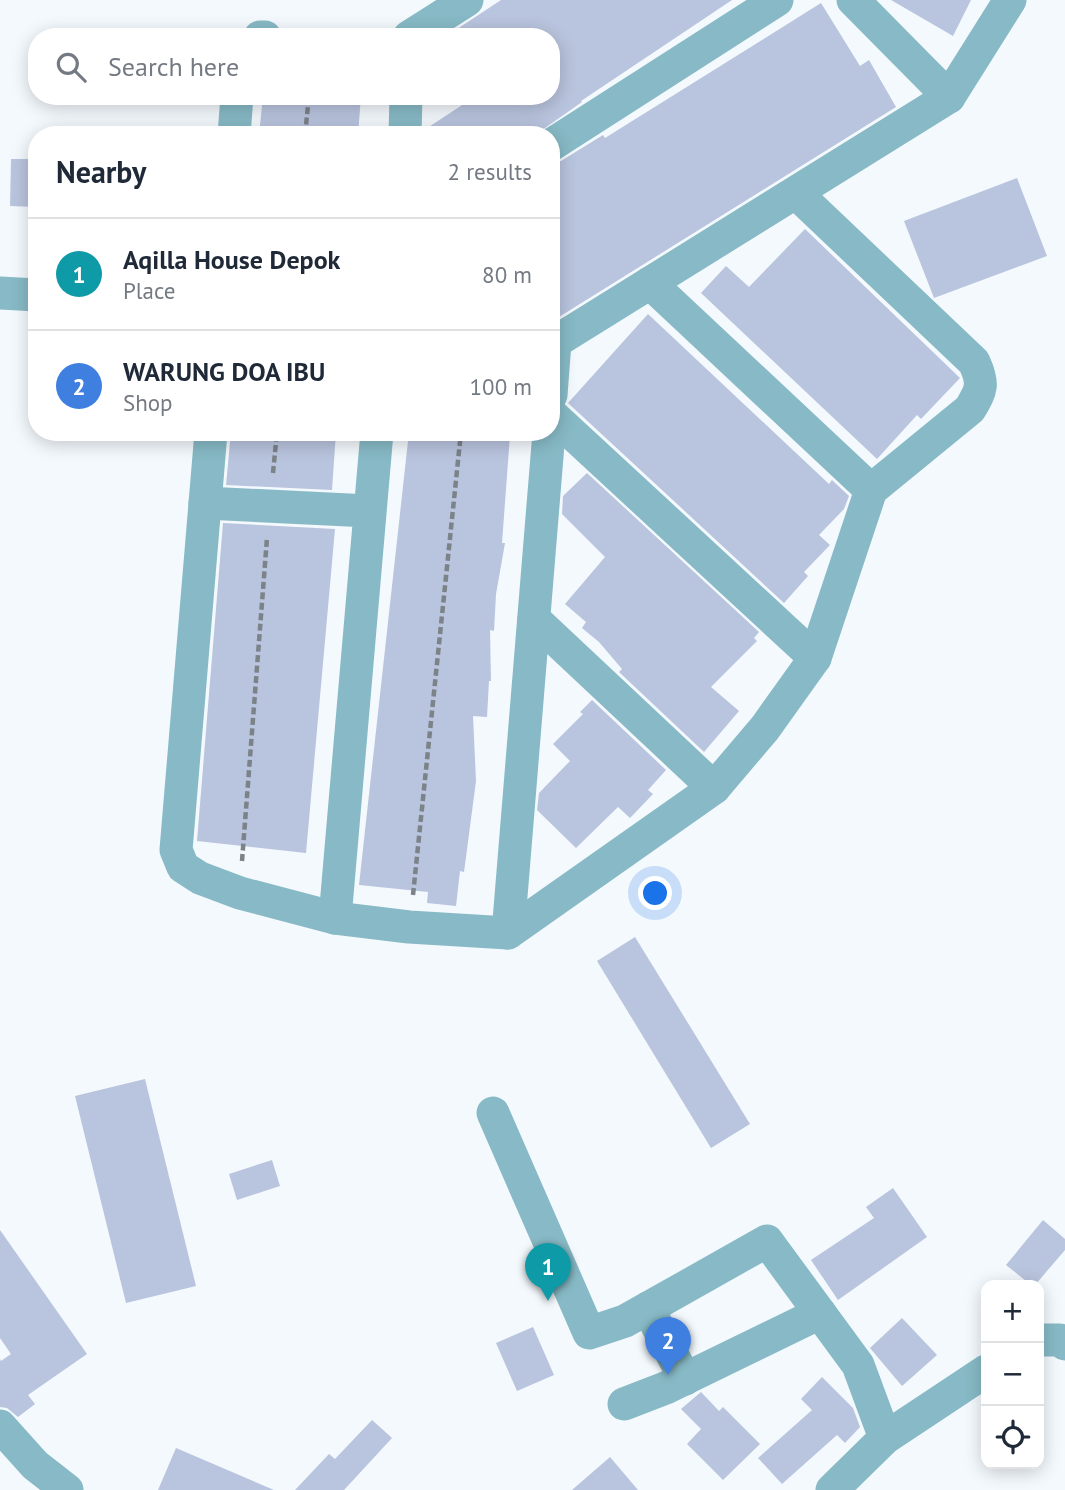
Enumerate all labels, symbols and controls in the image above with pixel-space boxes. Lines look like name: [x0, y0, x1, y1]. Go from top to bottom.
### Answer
search box: [28, 28, 560, 105]
icon: search: [52, 48, 90, 86]
text: Search here: [108, 50, 239, 83]
text: Nearby: [56, 152, 146, 191]
text: 2 results: [448, 157, 532, 186]
text: Aqilla House Depok: [123, 243, 340, 276]
text: 1: [72, 260, 86, 289]
text: 80 m: [482, 260, 532, 289]
text: Place: [123, 276, 176, 305]
text: WARUNG DOA IBU: [123, 355, 325, 388]
text: 2: [72, 372, 86, 401]
text: 100 m: [470, 372, 532, 401]
text: Shop: [123, 388, 173, 417]
your location: [638, 876, 672, 910]
pin: 1: [525, 1243, 571, 1301]
map controls: [981, 1280, 1044, 1469]
button: +: [981, 1280, 1044, 1343]
pin: 2: [645, 1317, 691, 1375]
button: −: [981, 1343, 1044, 1406]
button: locate: [981, 1406, 1044, 1469]

